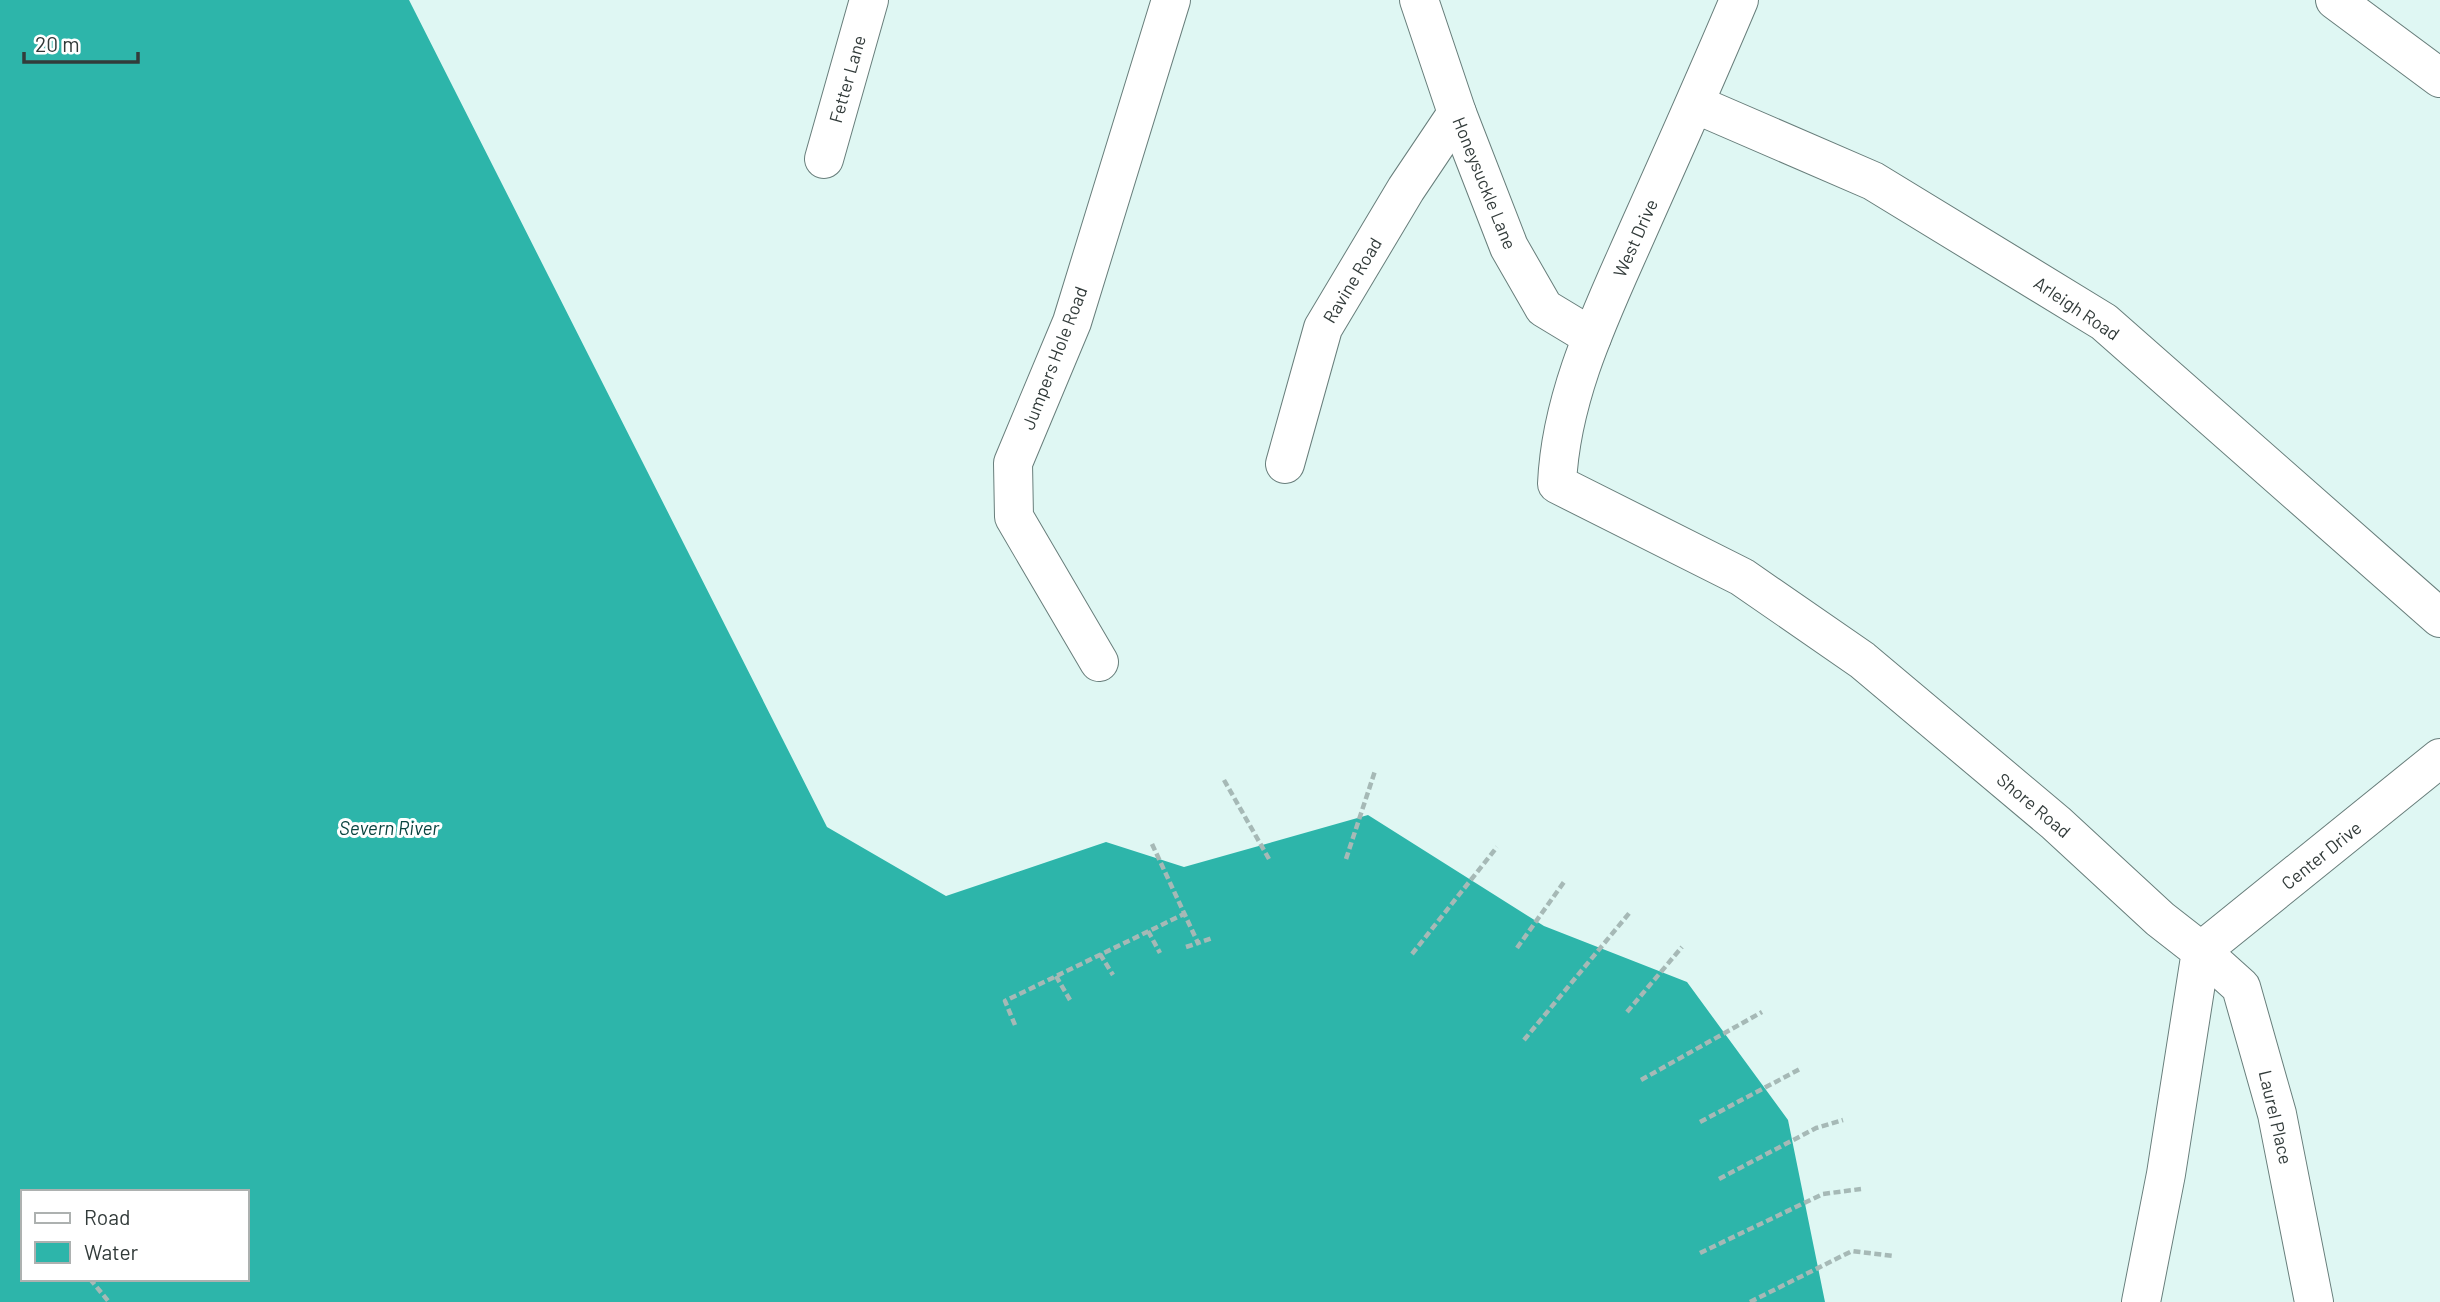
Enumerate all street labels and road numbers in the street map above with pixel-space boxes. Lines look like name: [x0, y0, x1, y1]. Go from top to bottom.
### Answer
street label: Fetter Lane: [824, 33, 870, 125]
street label: Honeysuckle Lane: [1448, 114, 1522, 252]
street label: West Drive: [1608, 195, 1662, 281]
street label: Ravine Road: [1318, 233, 1386, 327]
street label: Arleigh Road: [2030, 271, 2124, 345]
street label: Jumpers Hole Road: [1017, 283, 1091, 433]
street label: Shore Road: [1993, 768, 2075, 842]
street label: Center Drive: [2277, 816, 2365, 894]
street label: Laurel Place: [2255, 1068, 2297, 1166]

